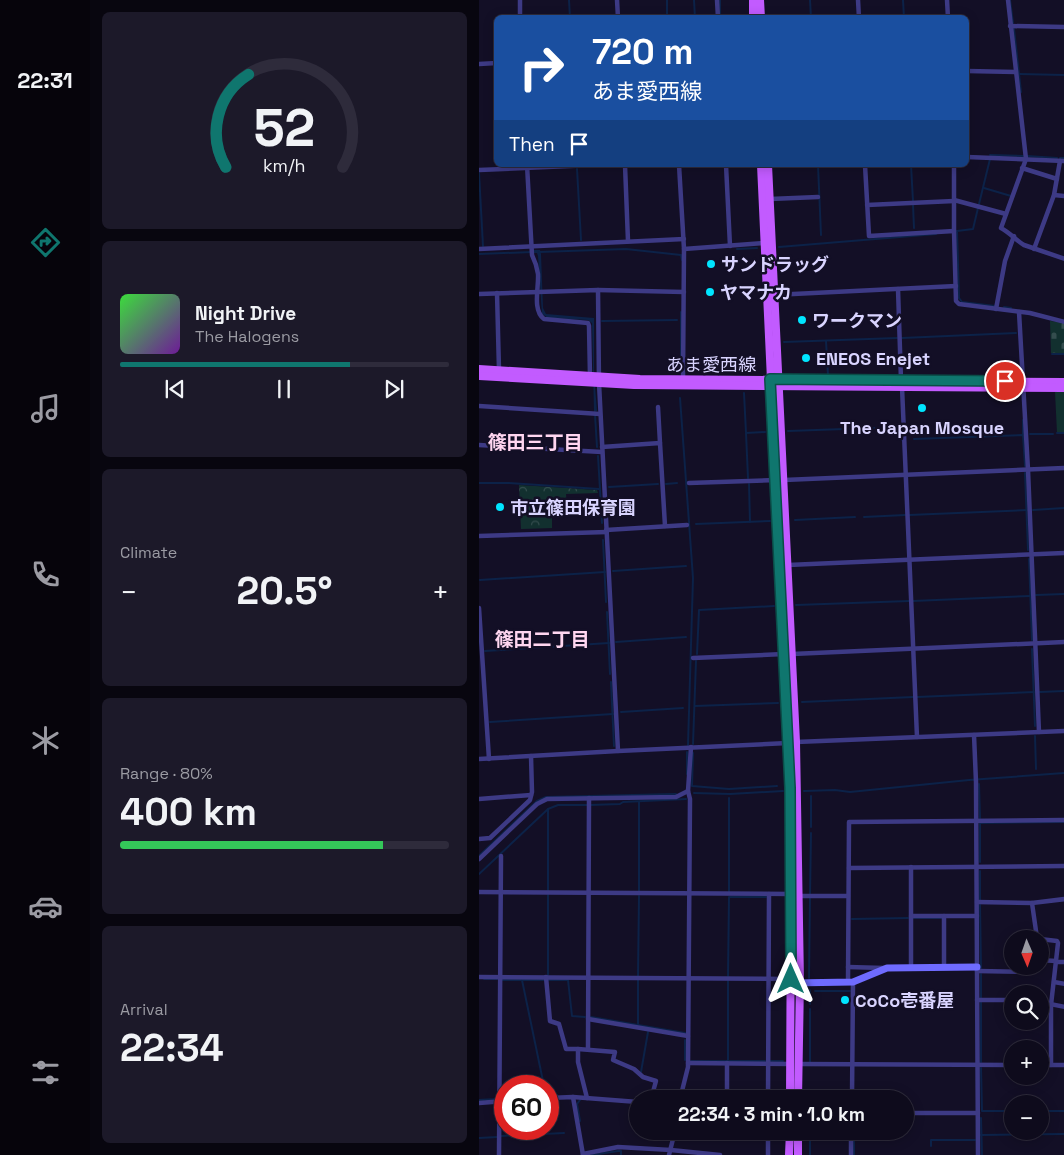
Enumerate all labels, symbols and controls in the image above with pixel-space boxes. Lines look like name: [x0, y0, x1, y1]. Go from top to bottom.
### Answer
text: 720 m: [592, 30, 694, 74]
icon: right: [509, 35, 574, 100]
text: 22:31: [17, 66, 73, 94]
text: あま愛西線: [592, 77, 702, 105]
text: 52: [254, 95, 315, 161]
icon: arrive: [565, 130, 593, 158]
text: Then: [509, 132, 555, 157]
text: km/h: [263, 154, 306, 177]
icon: directions: [28, 225, 63, 260]
place label: サンドラッグ: [721, 253, 829, 276]
marker: サンドラッグ: [705, 258, 717, 270]
place label: ヤマナカ: [720, 281, 792, 304]
marker: ヤマナカ: [704, 286, 716, 298]
text: Night Drive: [195, 301, 296, 326]
place label: ワークマン: [812, 309, 902, 332]
marker: ワークマン: [796, 314, 808, 326]
text: The Halogens: [195, 326, 299, 347]
place label: ENEOS Enejet: [816, 347, 930, 370]
marker: ENEOS Enejet: [800, 352, 812, 364]
street label: あま愛西線: [666, 353, 756, 376]
pin: [984, 360, 1026, 402]
icon: arrive: [991, 367, 1019, 395]
icon: previous: [161, 375, 189, 403]
icon: pause: [270, 375, 298, 403]
icon: next: [380, 375, 408, 403]
icon: music: [28, 391, 63, 426]
marker: The Japan Mosque: [916, 402, 928, 414]
place label: The Japan Mosque: [840, 416, 1004, 439]
district label: 篠田三丁目: [487, 430, 583, 455]
place label: 市立篠田保育園: [510, 496, 636, 519]
marker: 市立篠田保育園: [494, 501, 506, 513]
text: Climate: [120, 542, 177, 563]
icon: phone: [28, 557, 63, 592]
text: 20.5°: [237, 567, 332, 615]
text: −: [120, 574, 137, 610]
text: +: [432, 574, 449, 610]
district label: 篠田二丁目: [494, 627, 590, 652]
icon: climate: [28, 723, 63, 758]
text: Range · 80%: [120, 763, 213, 784]
text: 400 km: [120, 788, 257, 836]
icon: car: [28, 889, 63, 924]
north arrow: [1004, 930, 1049, 975]
map controls: [1004, 930, 1049, 1140]
position arrow: [764, 952, 816, 1004]
button: search: [1004, 985, 1049, 1030]
place label: CoCo壱番屋: [855, 989, 954, 1012]
marker: CoCo壱番屋: [839, 994, 851, 1006]
text: Arrival: [120, 999, 168, 1020]
text: 22:34: [120, 1024, 224, 1072]
button: +: [1004, 1040, 1049, 1085]
icon: filters: [28, 1055, 63, 1090]
speed limit sign: 60: [494, 1075, 559, 1140]
button: −: [1004, 1095, 1049, 1140]
text: 22:34 · 3 min · 1.0 km: [678, 1102, 865, 1127]

